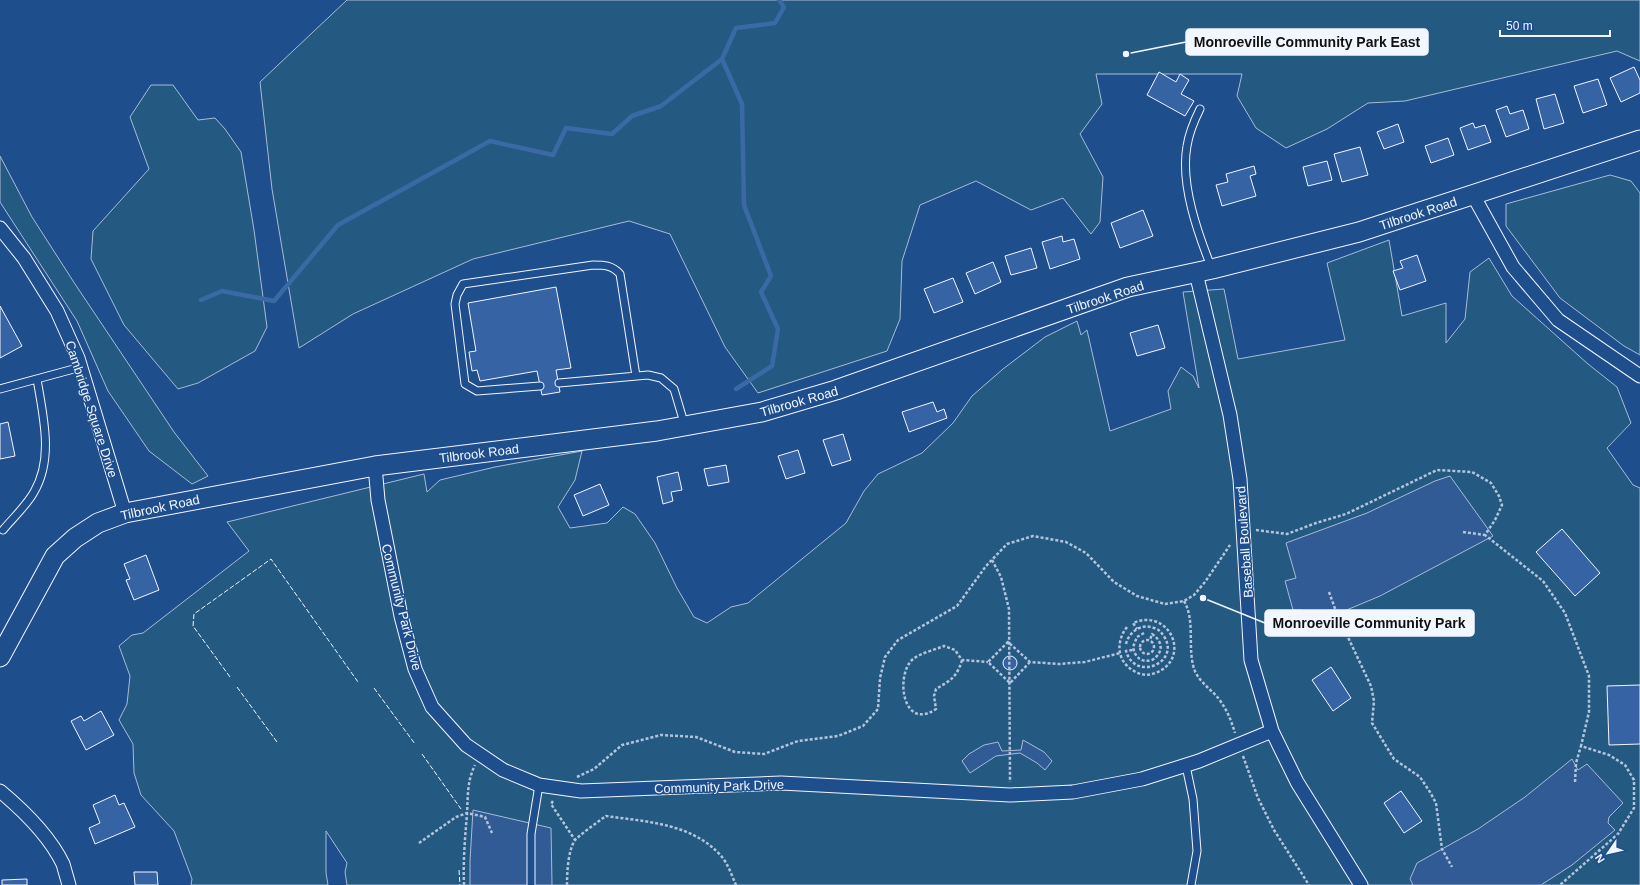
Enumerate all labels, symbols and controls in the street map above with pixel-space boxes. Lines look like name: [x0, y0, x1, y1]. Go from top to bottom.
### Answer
scale bar: [1500, 12, 1610, 38]
text: 50 m: [1506, 19, 1533, 33]
callout: Monroeville Community Park East: [1186, 29, 1428, 55]
text: Monroeville Community Park East: [1194, 34, 1421, 50]
street label: Tilbrook Road: [1378, 194, 1459, 233]
street label: Tilbrook Road: [1065, 278, 1146, 317]
street label: Cambridge Square Drive: [62, 339, 121, 480]
street label: Tilbrook Road: [758, 383, 840, 420]
street label: Tilbrook Road: [438, 441, 520, 466]
street label: Baseball Boulevard: [1233, 486, 1256, 598]
street label: Tilbrook Road: [119, 492, 201, 523]
street label: Community Park Drive: [379, 542, 425, 672]
callout: Monroeville Community Park: [1265, 610, 1474, 636]
text: Monroeville Community Park: [1273, 615, 1466, 631]
street label: Community Park Drive: [654, 777, 784, 796]
north arrow: [1588, 833, 1628, 873]
text: N: [1592, 852, 1607, 865]

